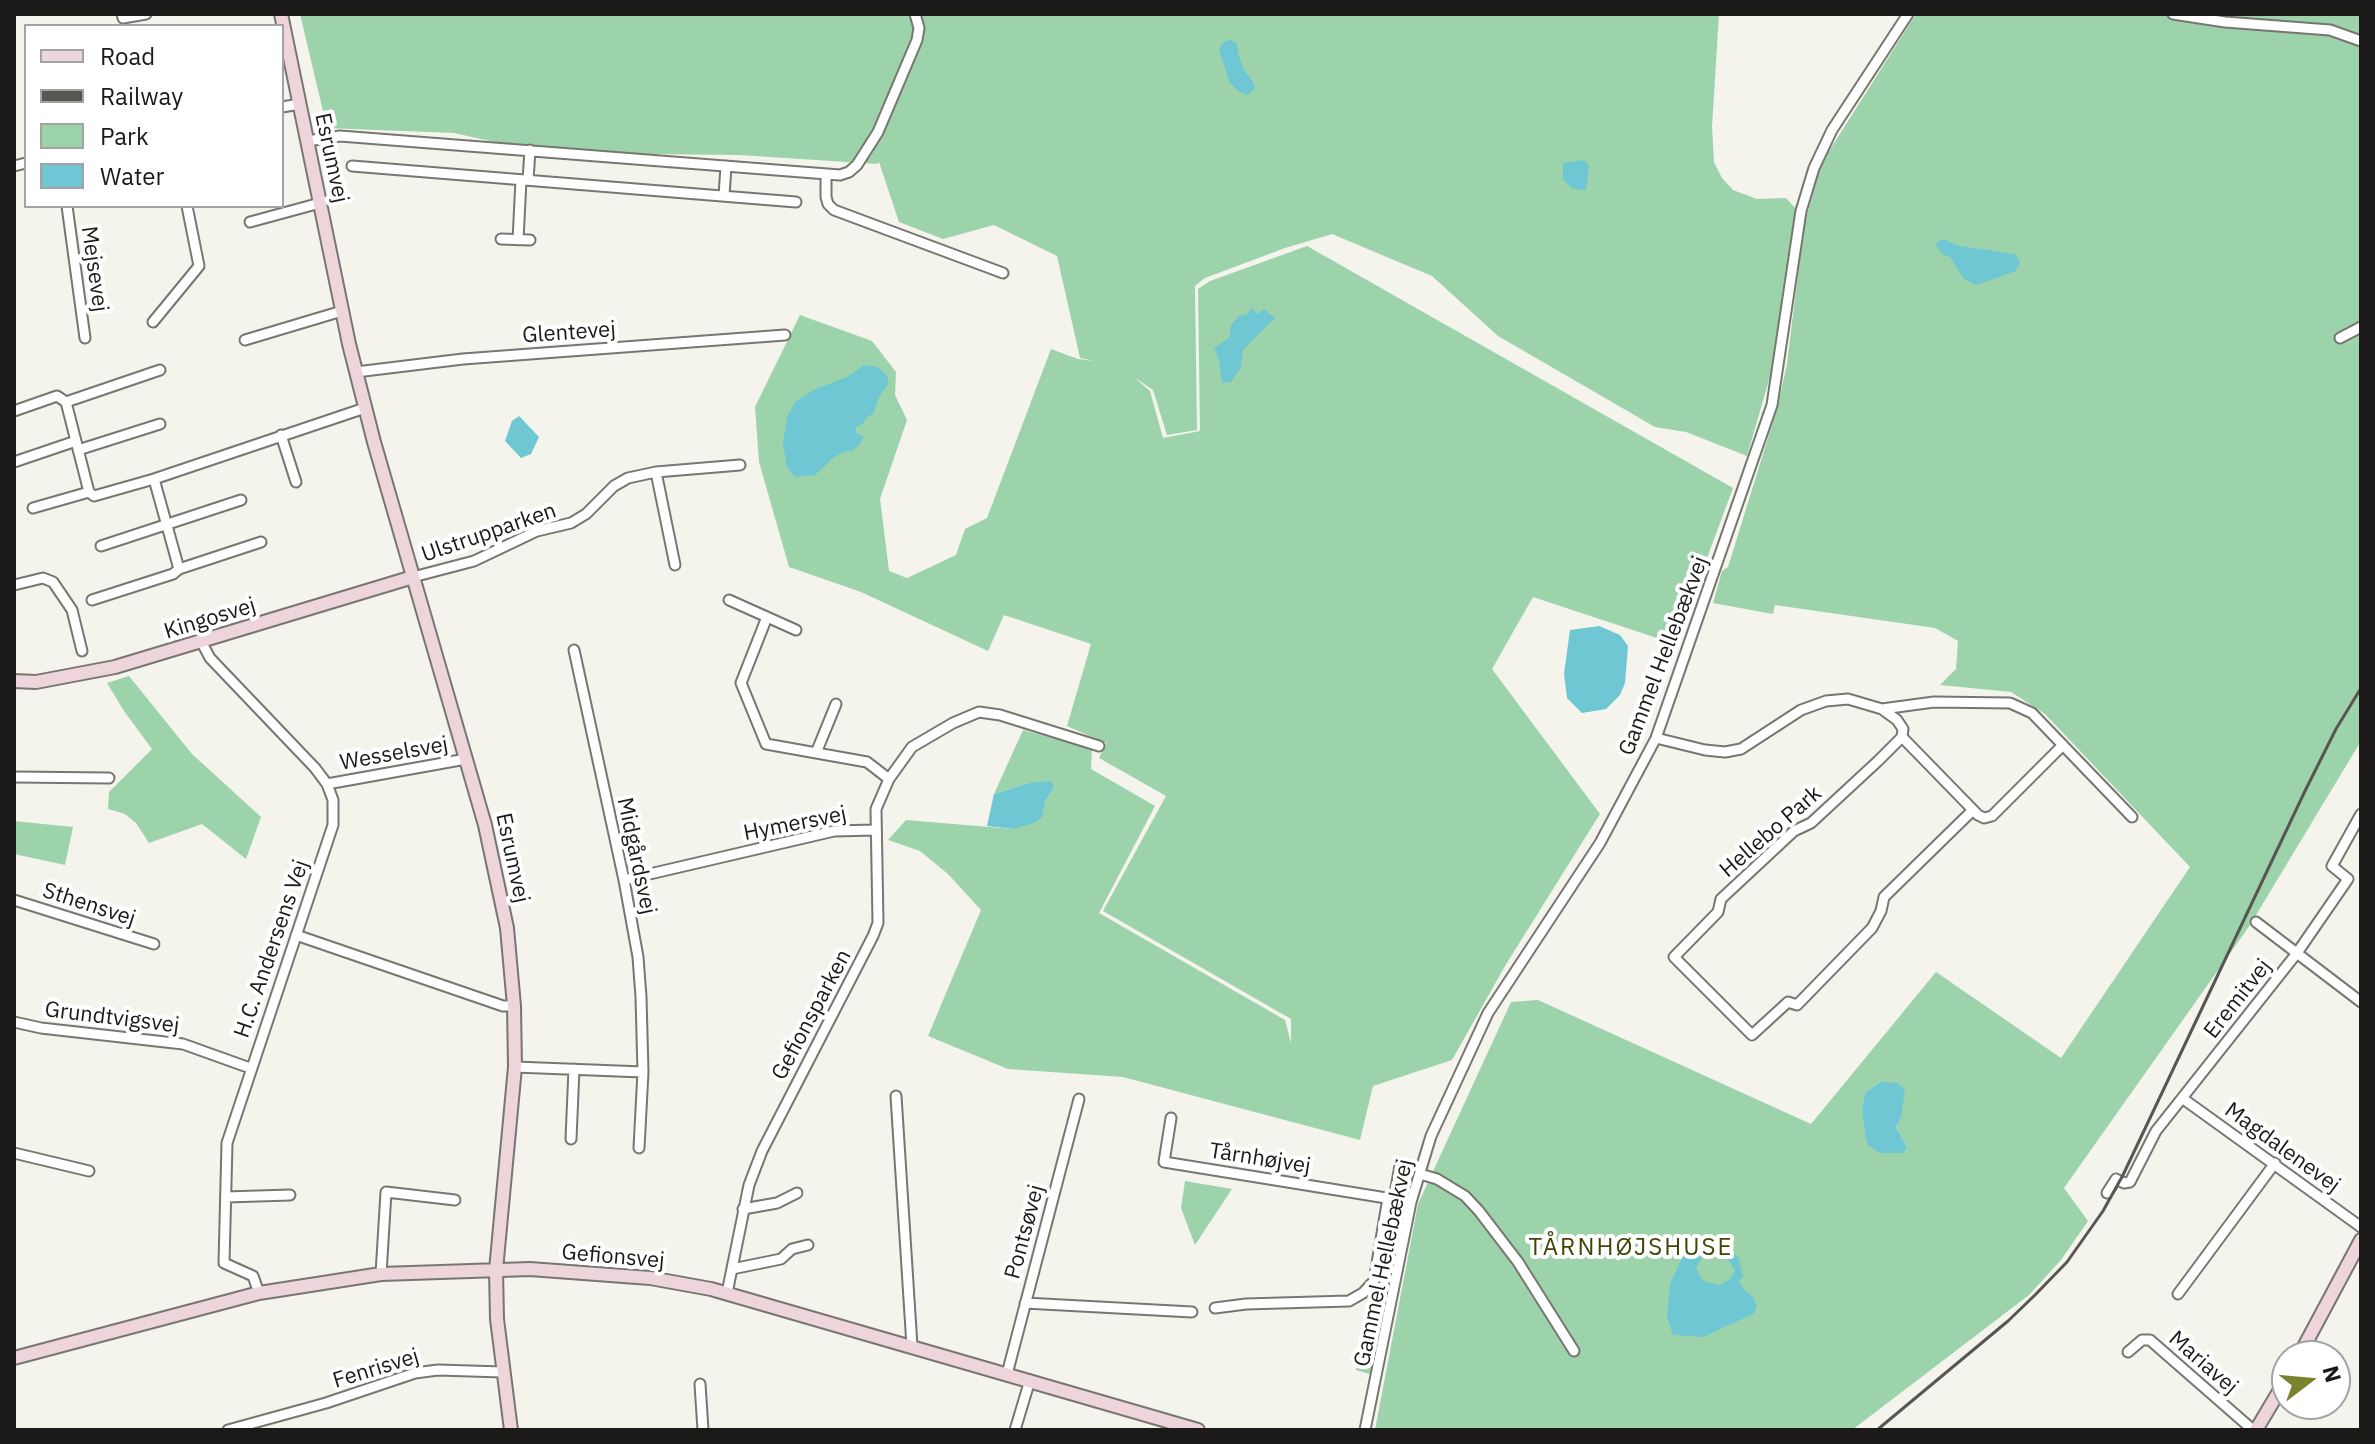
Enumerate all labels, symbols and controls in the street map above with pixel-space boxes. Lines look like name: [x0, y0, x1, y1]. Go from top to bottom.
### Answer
legend: [24, 24, 284, 208]
text: Road: [100, 40, 155, 72]
text: Railway: [100, 80, 183, 112]
street label: Esrumvej: [309, 111, 353, 205]
text: Park: [100, 120, 149, 152]
text: Water: [100, 160, 164, 192]
street label: Mejsevej: [75, 224, 113, 314]
street label: Glentevej: [521, 317, 617, 349]
street label: Ulstrupparken: [418, 498, 560, 568]
street label: Gammel Hellebækvej: [1614, 553, 1714, 759]
street label: Kingosvej: [161, 593, 259, 645]
street label: Wesselsvej: [338, 732, 450, 776]
street label: Hellebo Park: [1715, 781, 1827, 883]
street label: Midgårdsvej: [611, 795, 661, 917]
street label: Hymersvej: [741, 801, 849, 847]
street label: Esrumvej: [490, 811, 534, 905]
street label: H.C. Andersens Vej: [229, 856, 315, 1042]
street label: Sthensvej: [39, 878, 139, 932]
street label: Gefionsparken: [767, 945, 857, 1085]
street label: Eremitvej: [2199, 954, 2277, 1044]
street label: Grundtvigsvej: [43, 997, 181, 1039]
street label: Magdalenevej: [2219, 1097, 2345, 1199]
street label: Tårnhøjvej: [1208, 1138, 1312, 1180]
street label: Gammel Hellebækvej: [1349, 1157, 1419, 1369]
street label: Pontsøvej: [1000, 1182, 1050, 1282]
district label: TÅRNHØJSHUSE: [1529, 1234, 1733, 1262]
street label: Gefionsvej: [560, 1239, 666, 1275]
street label: Mariavej: [2163, 1326, 2243, 1400]
north arrow: [2271, 1340, 2351, 1420]
street label: Fenrisvej: [330, 1343, 422, 1395]
text: N: [2316, 1362, 2349, 1385]

